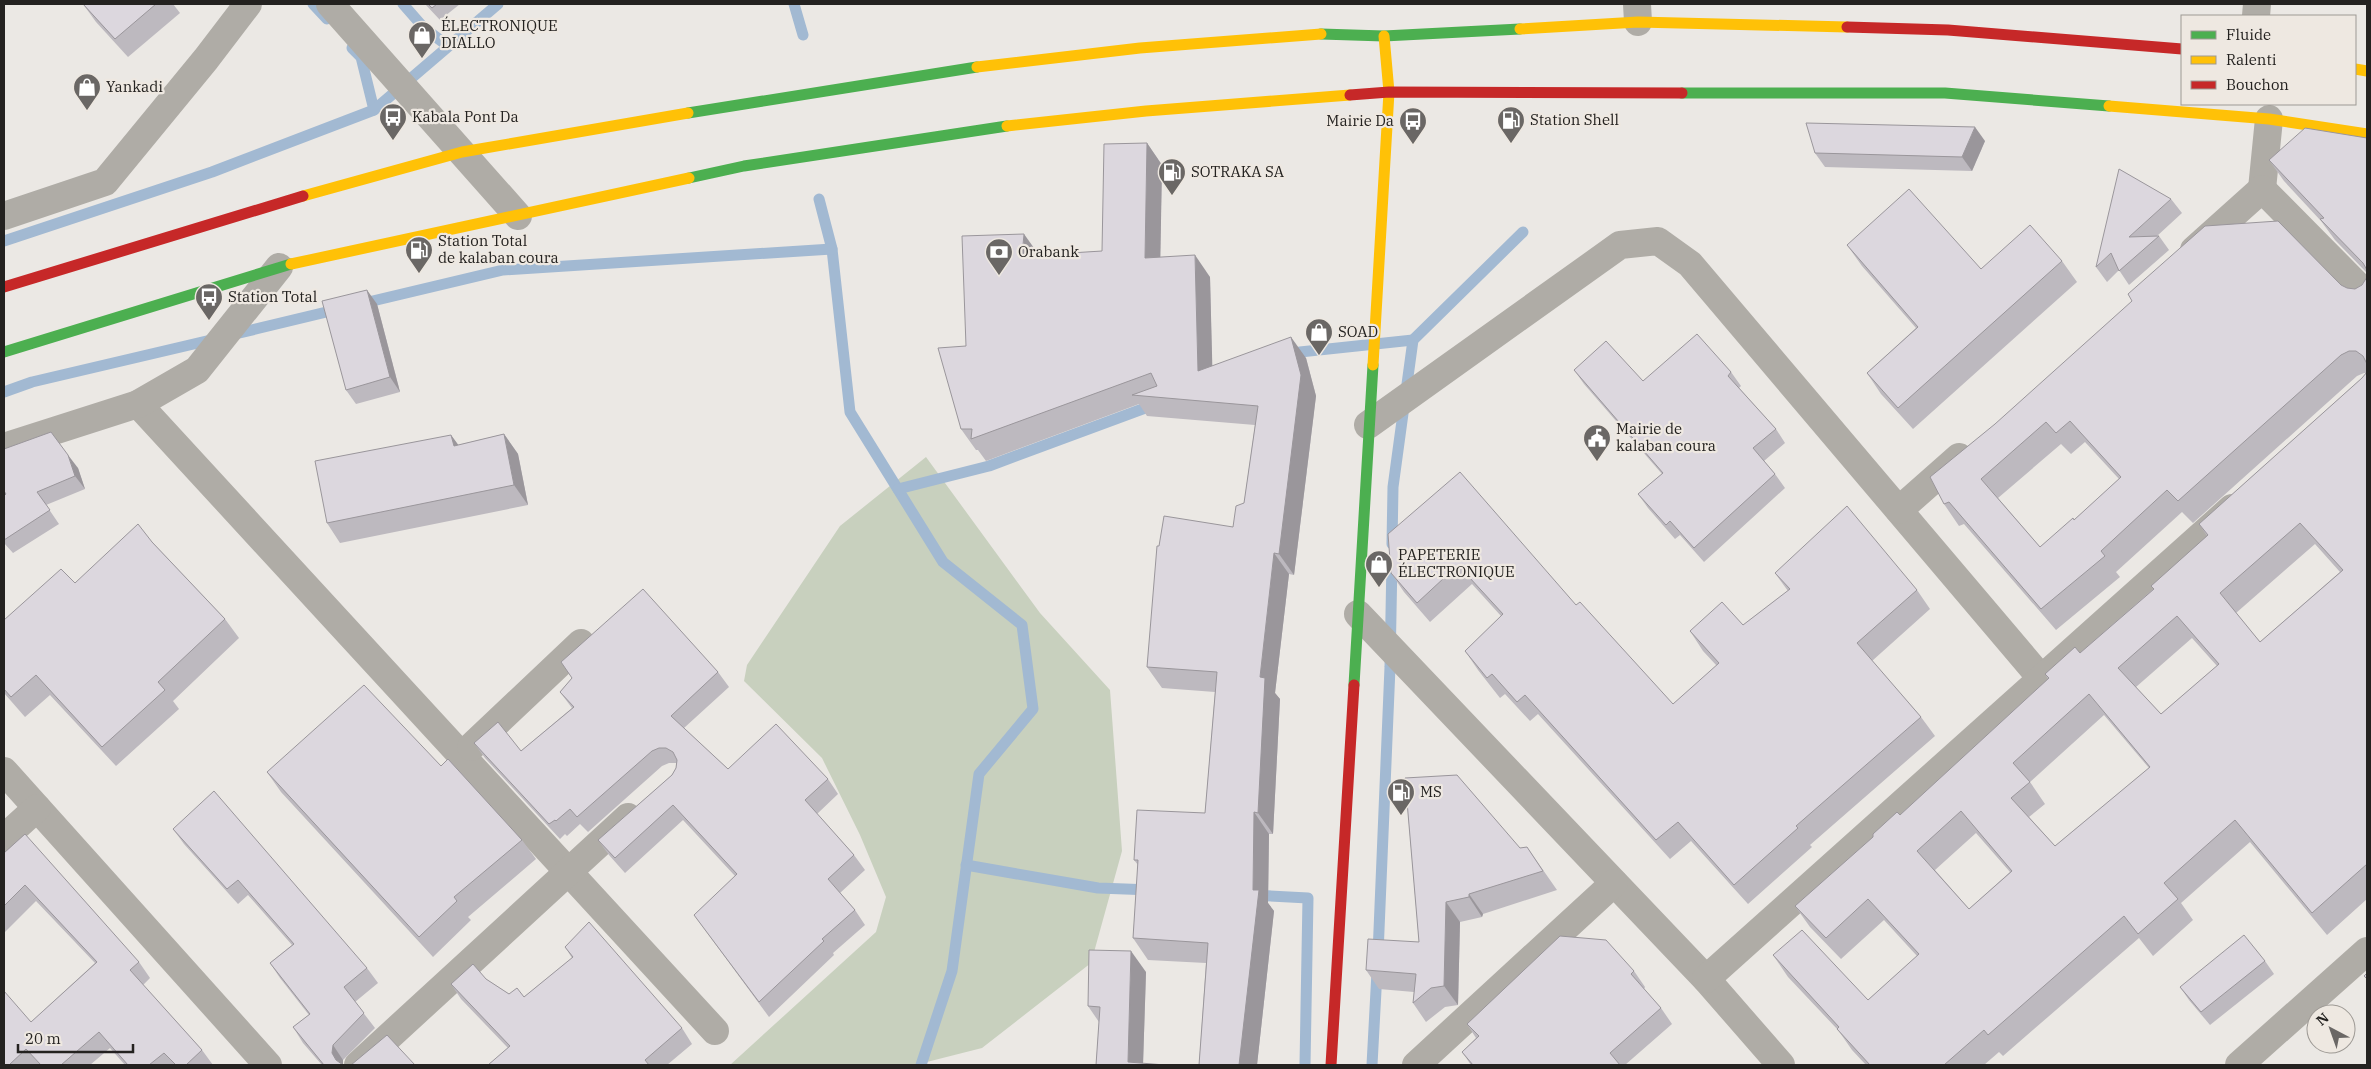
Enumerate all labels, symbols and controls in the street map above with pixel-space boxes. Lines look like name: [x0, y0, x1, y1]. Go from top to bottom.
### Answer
legend: [2181, 15, 2356, 105]
place label: ÉLECTRONIQUE DIALLO: [441, 16, 558, 52]
shop icon: ÉLECTRONIQUE DIALLO: [407, 20, 437, 59]
text: Fluide: [2226, 25, 2271, 44]
text: Ralenti: [2226, 50, 2277, 69]
shop icon: Yankadi: [72, 72, 102, 111]
text: Bouchon: [2226, 75, 2289, 94]
place label: Yankadi: [106, 77, 163, 96]
bus stop icon: Kabala Pont Da: [378, 102, 408, 141]
fuel station icon: Station Shell: [1496, 105, 1526, 144]
bus stop icon: Mairie Da: [1398, 106, 1428, 145]
place label: Kabala Pont Da: [412, 107, 519, 126]
place label: Station Shell: [1530, 110, 1619, 129]
place label: Mairie Da: [1326, 111, 1394, 130]
fuel station icon: SOTRAKA SA: [1157, 157, 1187, 196]
place label: SOTRAKA SA: [1191, 162, 1285, 181]
place label: Station Total de kalaban coura: [438, 231, 559, 267]
fuel station icon: Station Total de kalaban coura: [404, 235, 434, 274]
bank icon: Orabank: [984, 237, 1014, 276]
place label: Orabank: [1018, 242, 1079, 261]
bus stop icon: Station Total: [194, 282, 224, 321]
place label: Station Total: [228, 287, 317, 306]
shop icon: SOAD: [1304, 317, 1334, 356]
place label: SOAD: [1338, 322, 1378, 341]
place label: Mairie de kalaban coura: [1616, 419, 1716, 455]
public building icon: Mairie de kalaban coura: [1582, 423, 1612, 462]
place label: PAPETERIE ÉLECTRONIQUE: [1398, 545, 1515, 581]
shop icon: PAPETERIE ÉLECTRONIQUE: [1364, 549, 1394, 588]
fuel station icon: MS: [1386, 777, 1416, 816]
place label: MS: [1420, 782, 1442, 801]
north arrow: [2306, 1004, 2356, 1054]
text: N: [2312, 1009, 2333, 1030]
scale bar: [18, 1022, 132, 1054]
text: 20 m: [25, 1029, 61, 1048]

